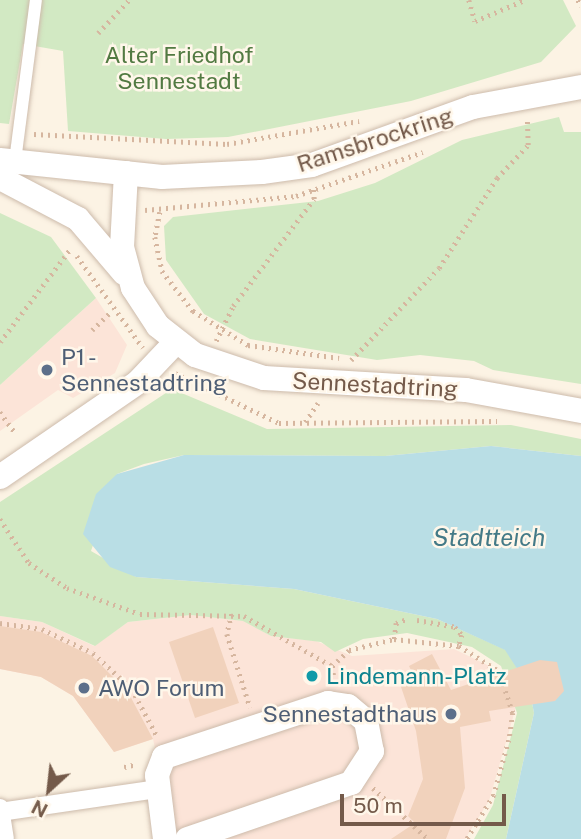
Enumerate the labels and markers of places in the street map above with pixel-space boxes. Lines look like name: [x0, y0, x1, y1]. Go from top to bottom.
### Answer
place label: P1 - Sennestadtring: [61, 343, 227, 397]
marker: P1 - Sennestadtring: [39, 362, 55, 378]
place label: Lindemann-Platz: [326, 662, 507, 690]
marker: Lindemann-Platz: [304, 668, 320, 684]
place label: AWO Forum: [98, 674, 224, 702]
marker: AWO Forum: [76, 680, 92, 696]
place label: Sennestadthaus: [263, 700, 437, 728]
marker: Sennestadthaus: [443, 706, 459, 722]

